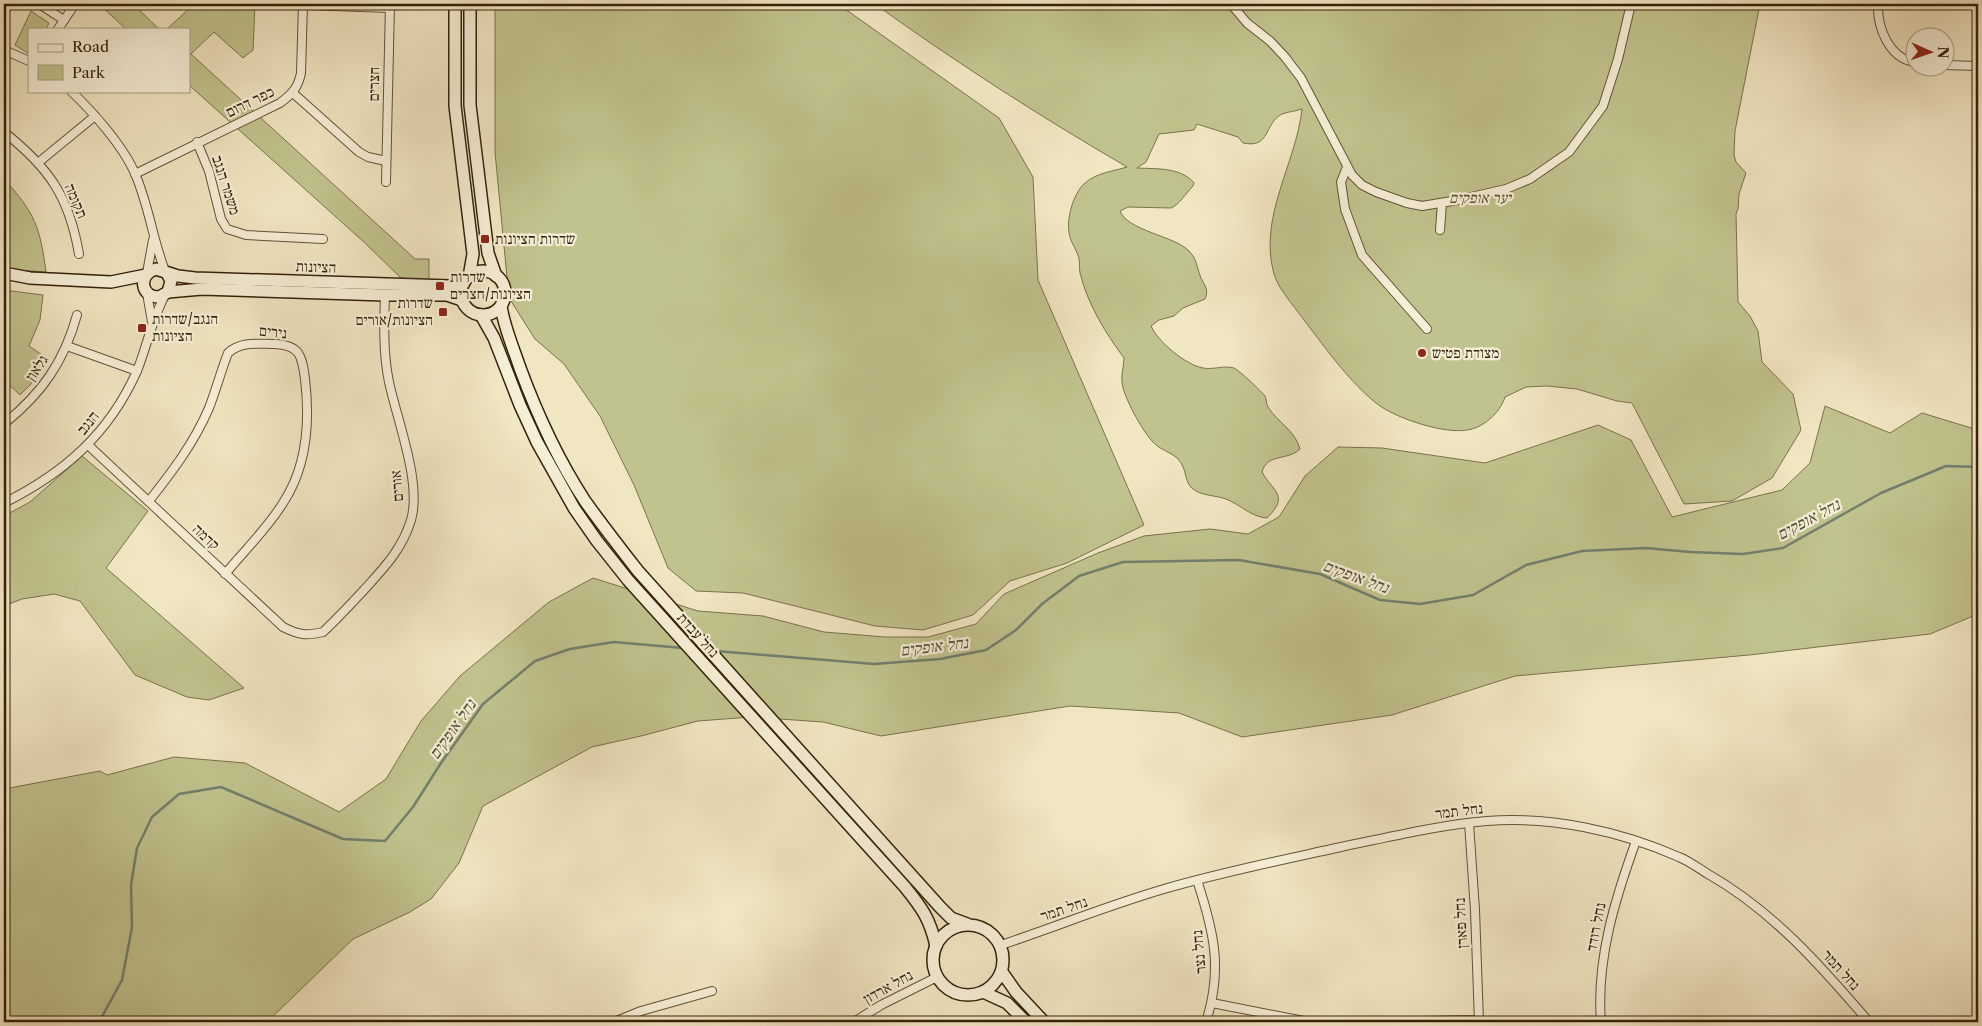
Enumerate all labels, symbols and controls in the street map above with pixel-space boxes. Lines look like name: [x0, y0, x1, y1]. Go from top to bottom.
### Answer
legend: [28, 28, 190, 92]
north arrow: [1904, 28, 1954, 78]
text: Road: [72, 37, 109, 56]
text: N: [1934, 46, 1952, 59]
text: Park: [72, 63, 106, 82]
street label: חצרים: [364, 66, 383, 102]
street label: כפר דרום: [222, 82, 277, 121]
street label: משמר הנגב: [208, 153, 245, 217]
street label: תקומה: [61, 180, 92, 221]
park label: יער אופקים: [1449, 188, 1513, 207]
place label: שדרות הציונות: [495, 229, 575, 248]
marker: שדרות הציונות: [479, 233, 491, 245]
street label: הציונות: [295, 256, 337, 277]
place label: שדרות הציונות/חצרים: [450, 267, 531, 303]
marker: שדרות הציונות/חצרים: [434, 280, 446, 292]
place label: שדרות הציונות/אורים: [355, 293, 433, 329]
marker: שדרות הציונות/אורים: [437, 306, 449, 318]
place label: הנגב/שדרות הציונות: [152, 309, 218, 345]
street label: נירים: [258, 321, 288, 342]
marker: הנגב/שדרות הציונות: [136, 322, 148, 334]
place label: מצודת פטיש: [1432, 343, 1499, 362]
marker: מצודת פטיש: [1416, 347, 1428, 359]
street label: גלאון: [21, 351, 52, 385]
street label: הנגב: [72, 407, 103, 438]
street label: אורים: [386, 470, 407, 503]
water label: נחל אופקים: [1773, 493, 1844, 544]
street label: קדמה: [189, 519, 224, 554]
water label: נחל אופקים: [1321, 555, 1393, 598]
street label: נחל עבדת: [673, 608, 723, 661]
water label: נחל אופקים: [899, 632, 971, 660]
water label: נחל אופקים: [424, 694, 481, 763]
street label: נחל תמר: [1434, 798, 1484, 823]
street label: נחל תמר: [1038, 892, 1090, 925]
street label: נחל פארן: [1450, 897, 1471, 949]
street label: נחל רודד: [1581, 901, 1610, 953]
street label: נחל נצר: [1187, 929, 1210, 975]
street label: נחל תמר: [1818, 945, 1865, 994]
street label: נחל ארדון: [860, 965, 916, 1008]

